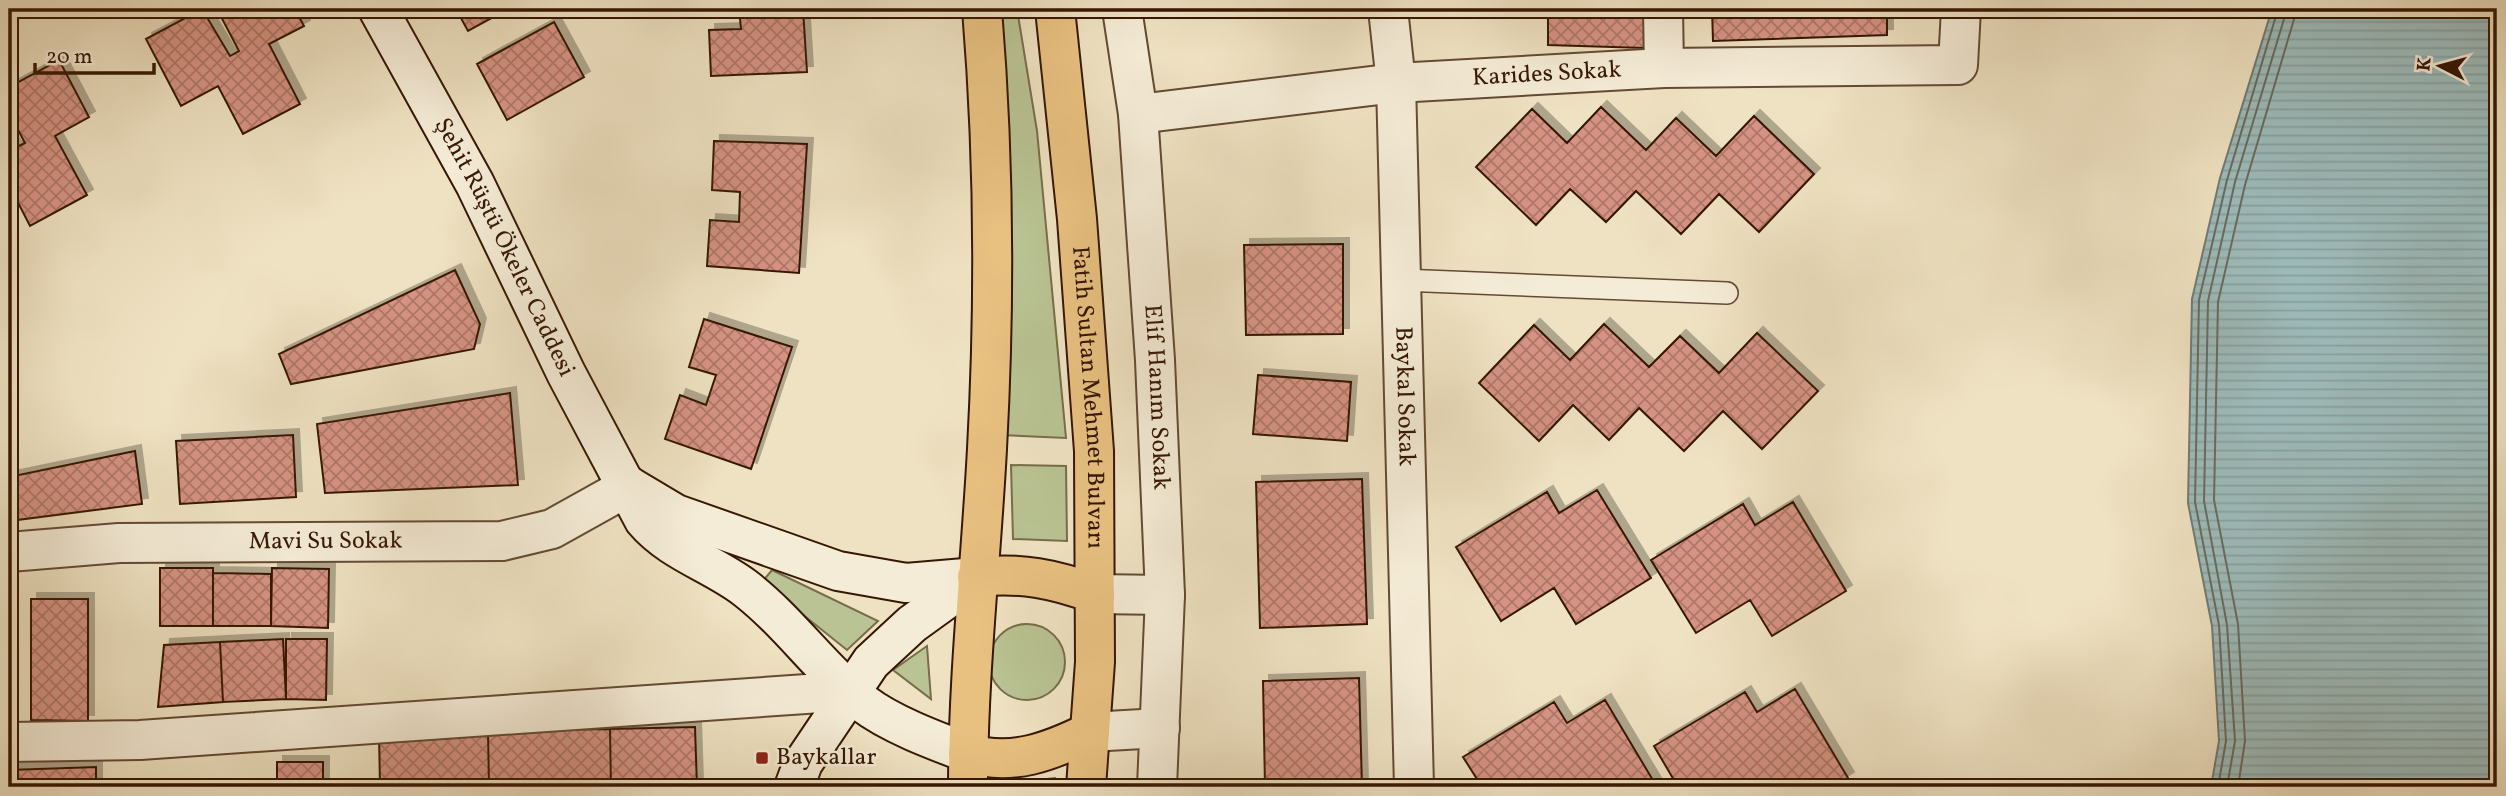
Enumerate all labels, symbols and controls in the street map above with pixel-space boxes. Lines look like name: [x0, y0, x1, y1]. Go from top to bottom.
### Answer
scale bar: [35, 32, 154, 76]
north arrow: [2404, 32, 2474, 102]
text: 20 m: [46, 43, 92, 72]
street label: Karides Sokak: [1471, 53, 1622, 96]
text: K: [2411, 56, 2439, 73]
street label: Şehit Rüştü Ökeler Caddesi: [425, 112, 583, 383]
street label: Fatih Sultan Mehmet Bulvarı: [1062, 245, 1111, 549]
street label: Elif Hanım Sokak: [1134, 303, 1178, 491]
street label: Baykal Sokak: [1385, 326, 1423, 467]
street label: Mavi Su Sokak: [249, 525, 403, 559]
place label: Baykallar: [776, 741, 877, 775]
marker: Baykallar: [754, 750, 770, 766]

